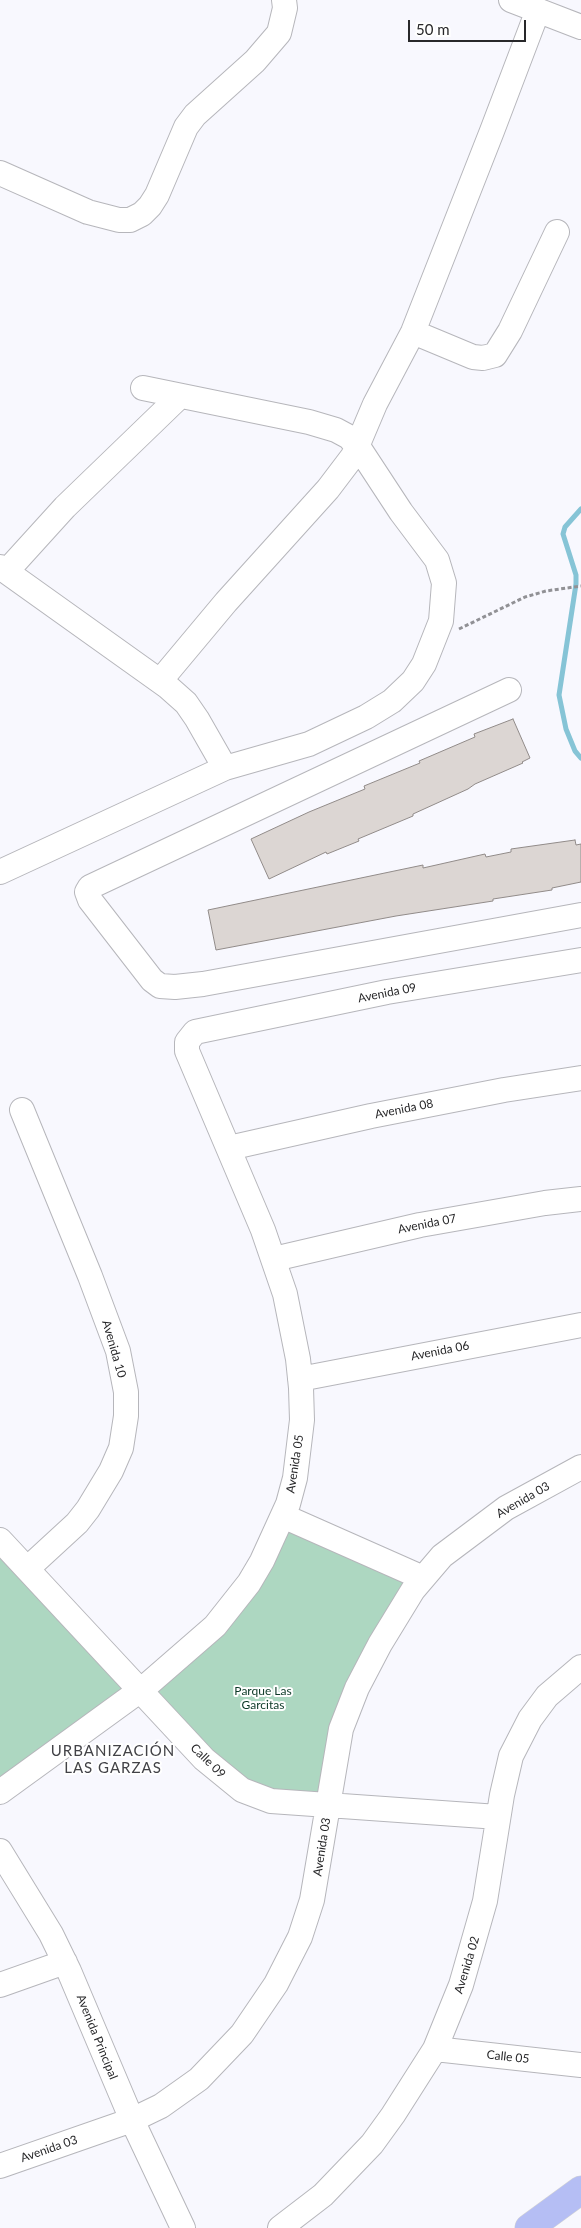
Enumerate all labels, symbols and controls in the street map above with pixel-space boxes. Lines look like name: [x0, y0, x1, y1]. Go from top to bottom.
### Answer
scale bar: [411, 10, 528, 42]
text: 50 m: [416, 20, 450, 38]
street label: Avenida 09: [357, 980, 417, 1006]
street label: Avenida 08: [374, 1096, 434, 1122]
street label: Avenida 07: [397, 1211, 457, 1237]
street label: Avenida 10: [99, 1319, 129, 1379]
street label: Avenida 06: [410, 1338, 470, 1364]
street label: Avenida 05: [283, 1434, 307, 1494]
street label: Avenida 03: [494, 1479, 552, 1521]
park label: Parque Las Garcitas: [234, 1684, 292, 1712]
street label: Calle 09: [188, 1741, 228, 1781]
district label: URBANIZACIÓN LAS GARZAS: [49, 1742, 177, 1777]
street label: Avenida 03: [310, 1817, 334, 1877]
street label: Avenida 02: [451, 1935, 483, 1995]
street label: Avenida Principal: [73, 1992, 121, 2082]
street label: Calle 05: [486, 2048, 530, 2066]
street label: Avenida 03: [19, 2133, 79, 2165]

